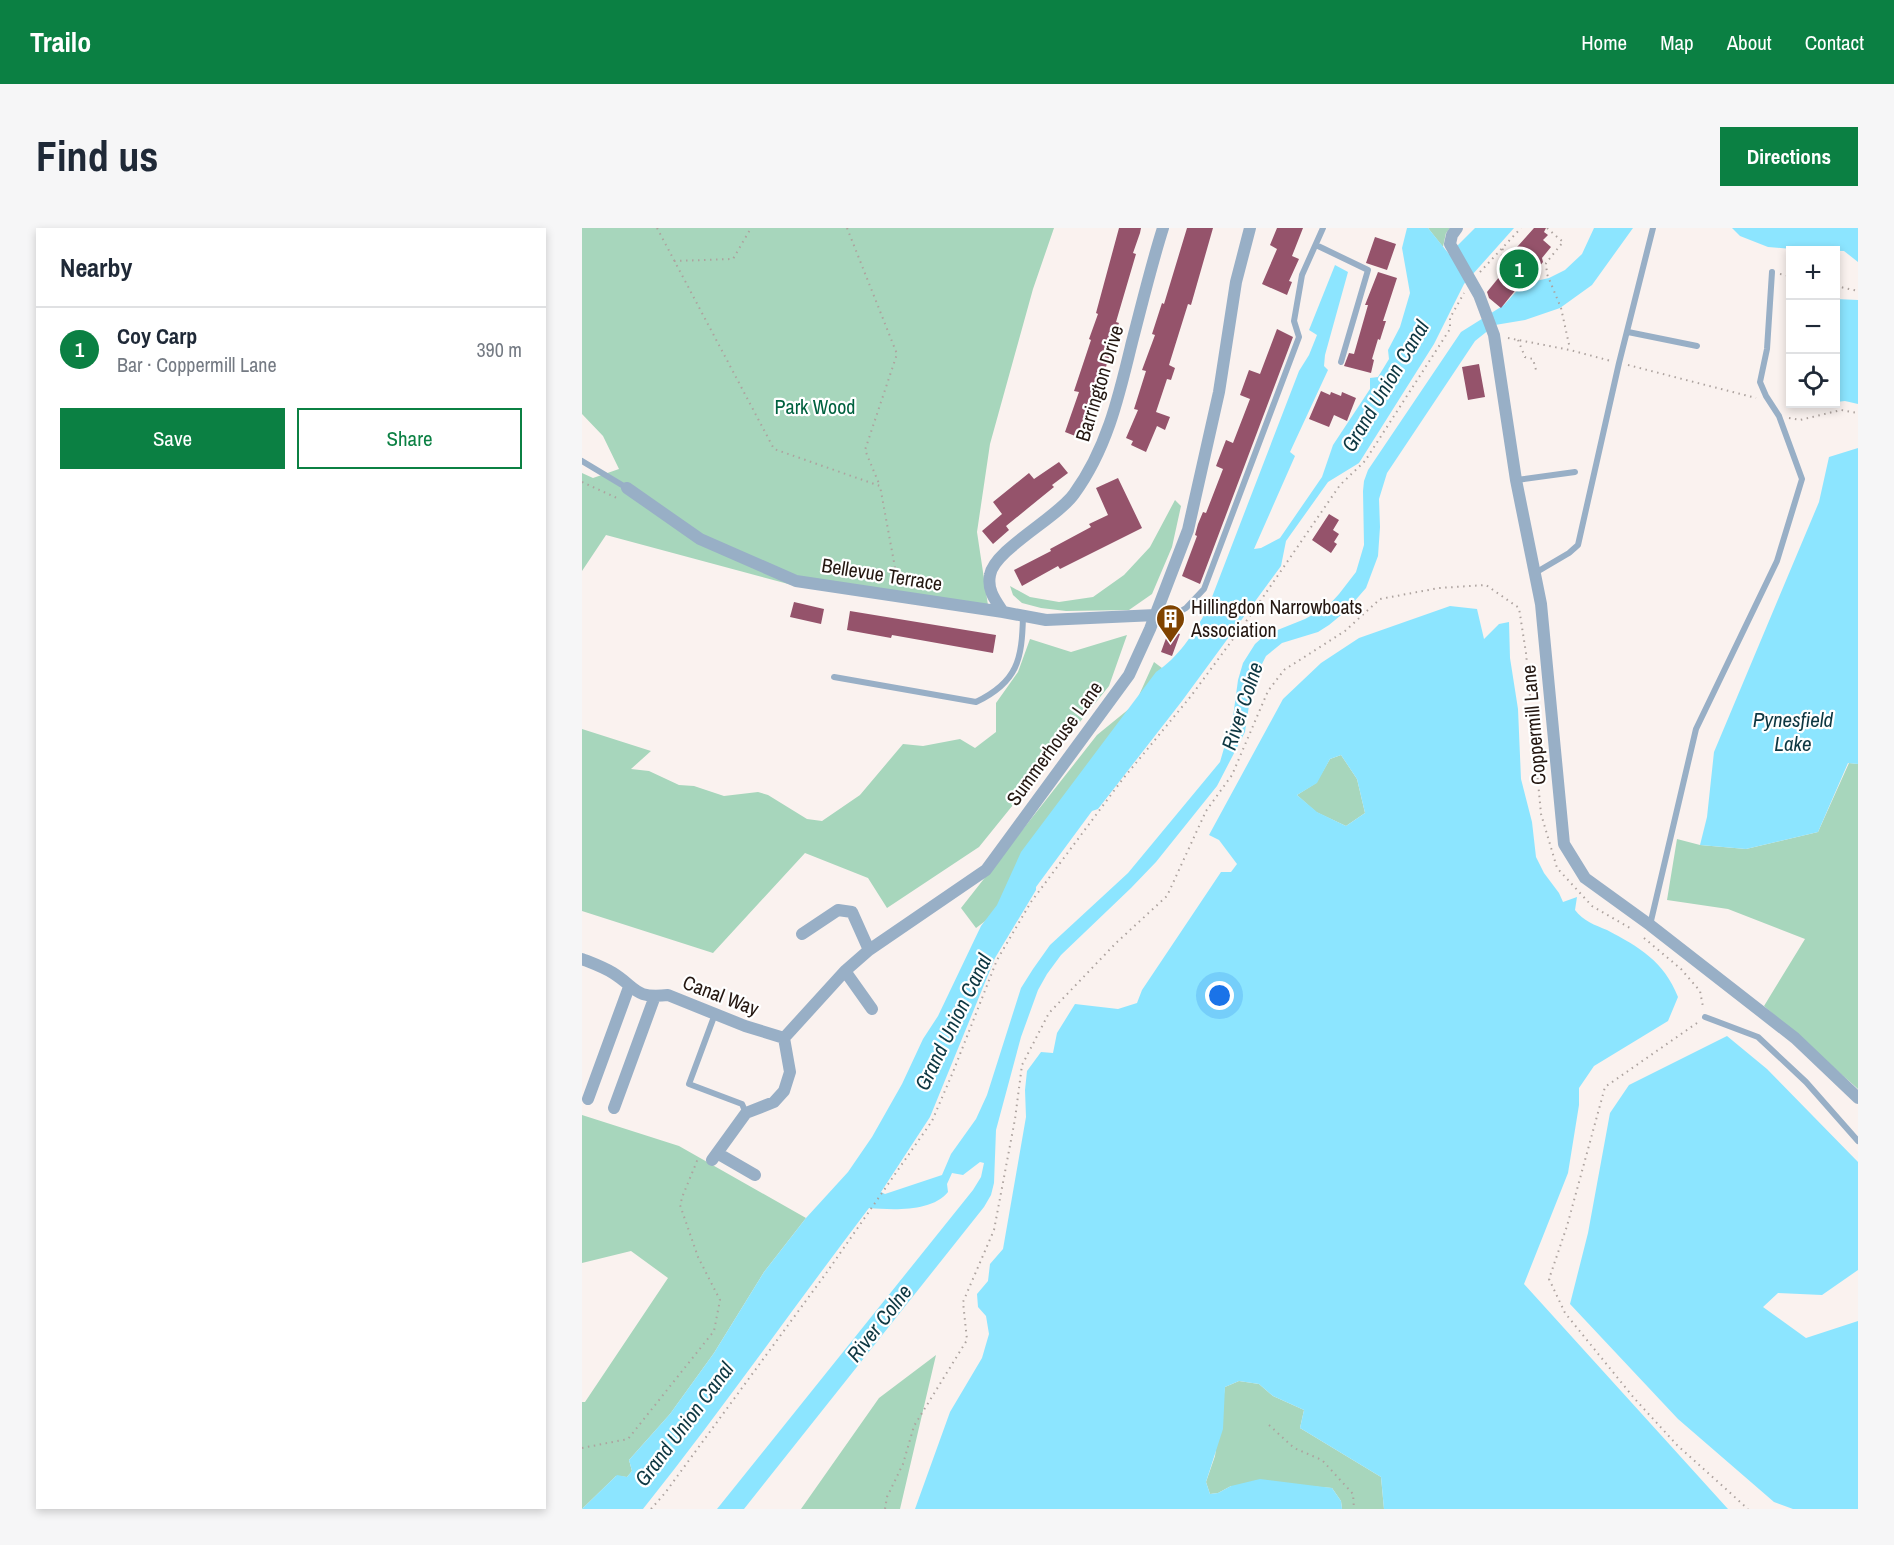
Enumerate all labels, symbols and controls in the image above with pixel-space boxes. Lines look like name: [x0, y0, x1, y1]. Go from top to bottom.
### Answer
text: Trailo: [30, 23, 91, 61]
text: Home: [1581, 28, 1627, 57]
text: Map: [1660, 28, 1694, 57]
text: About: [1727, 28, 1772, 57]
text: Contact: [1805, 28, 1864, 57]
button: Directions: [1720, 127, 1858, 186]
text: Find us: [36, 128, 158, 184]
pin: 1: [1500, 246, 1538, 291]
map controls: [1786, 246, 1840, 408]
button: +: [1786, 246, 1840, 300]
text: Nearby: [60, 250, 132, 285]
button: −: [1786, 300, 1840, 354]
water label: Grand Union Canal: [1334, 314, 1436, 457]
text: Coy Carp: [117, 321, 197, 351]
street label: Barrington Drive: [1068, 322, 1130, 444]
text: 1: [75, 336, 84, 363]
text: 390 m: [476, 336, 522, 363]
text: Bar · Coppermill Lane: [117, 351, 277, 378]
button: locate: [1786, 354, 1840, 408]
park label: Park Wood: [775, 393, 855, 420]
button: Save: [60, 408, 285, 469]
button: Share: [297, 408, 522, 469]
street label: Bellevue Terrace: [820, 551, 944, 597]
place label: Hillingdon Narrowboats Association: [1190, 593, 1362, 643]
building icon: Hillingdon Narrowboats Association: [1154, 602, 1186, 644]
water label: River Colne: [1214, 658, 1270, 754]
street label: Coppermill Lane: [1514, 664, 1552, 786]
street label: Summerhouse Lane: [1000, 675, 1108, 811]
water label: Pynesfield Lake: [1753, 705, 1834, 758]
water label: Grand Union Canal: [907, 948, 999, 1095]
street label: Canal Way: [679, 968, 764, 1022]
your location: [1205, 981, 1234, 1010]
water label: River Colne: [840, 1278, 918, 1368]
water label: Grand Union Canal: [628, 1355, 741, 1492]

